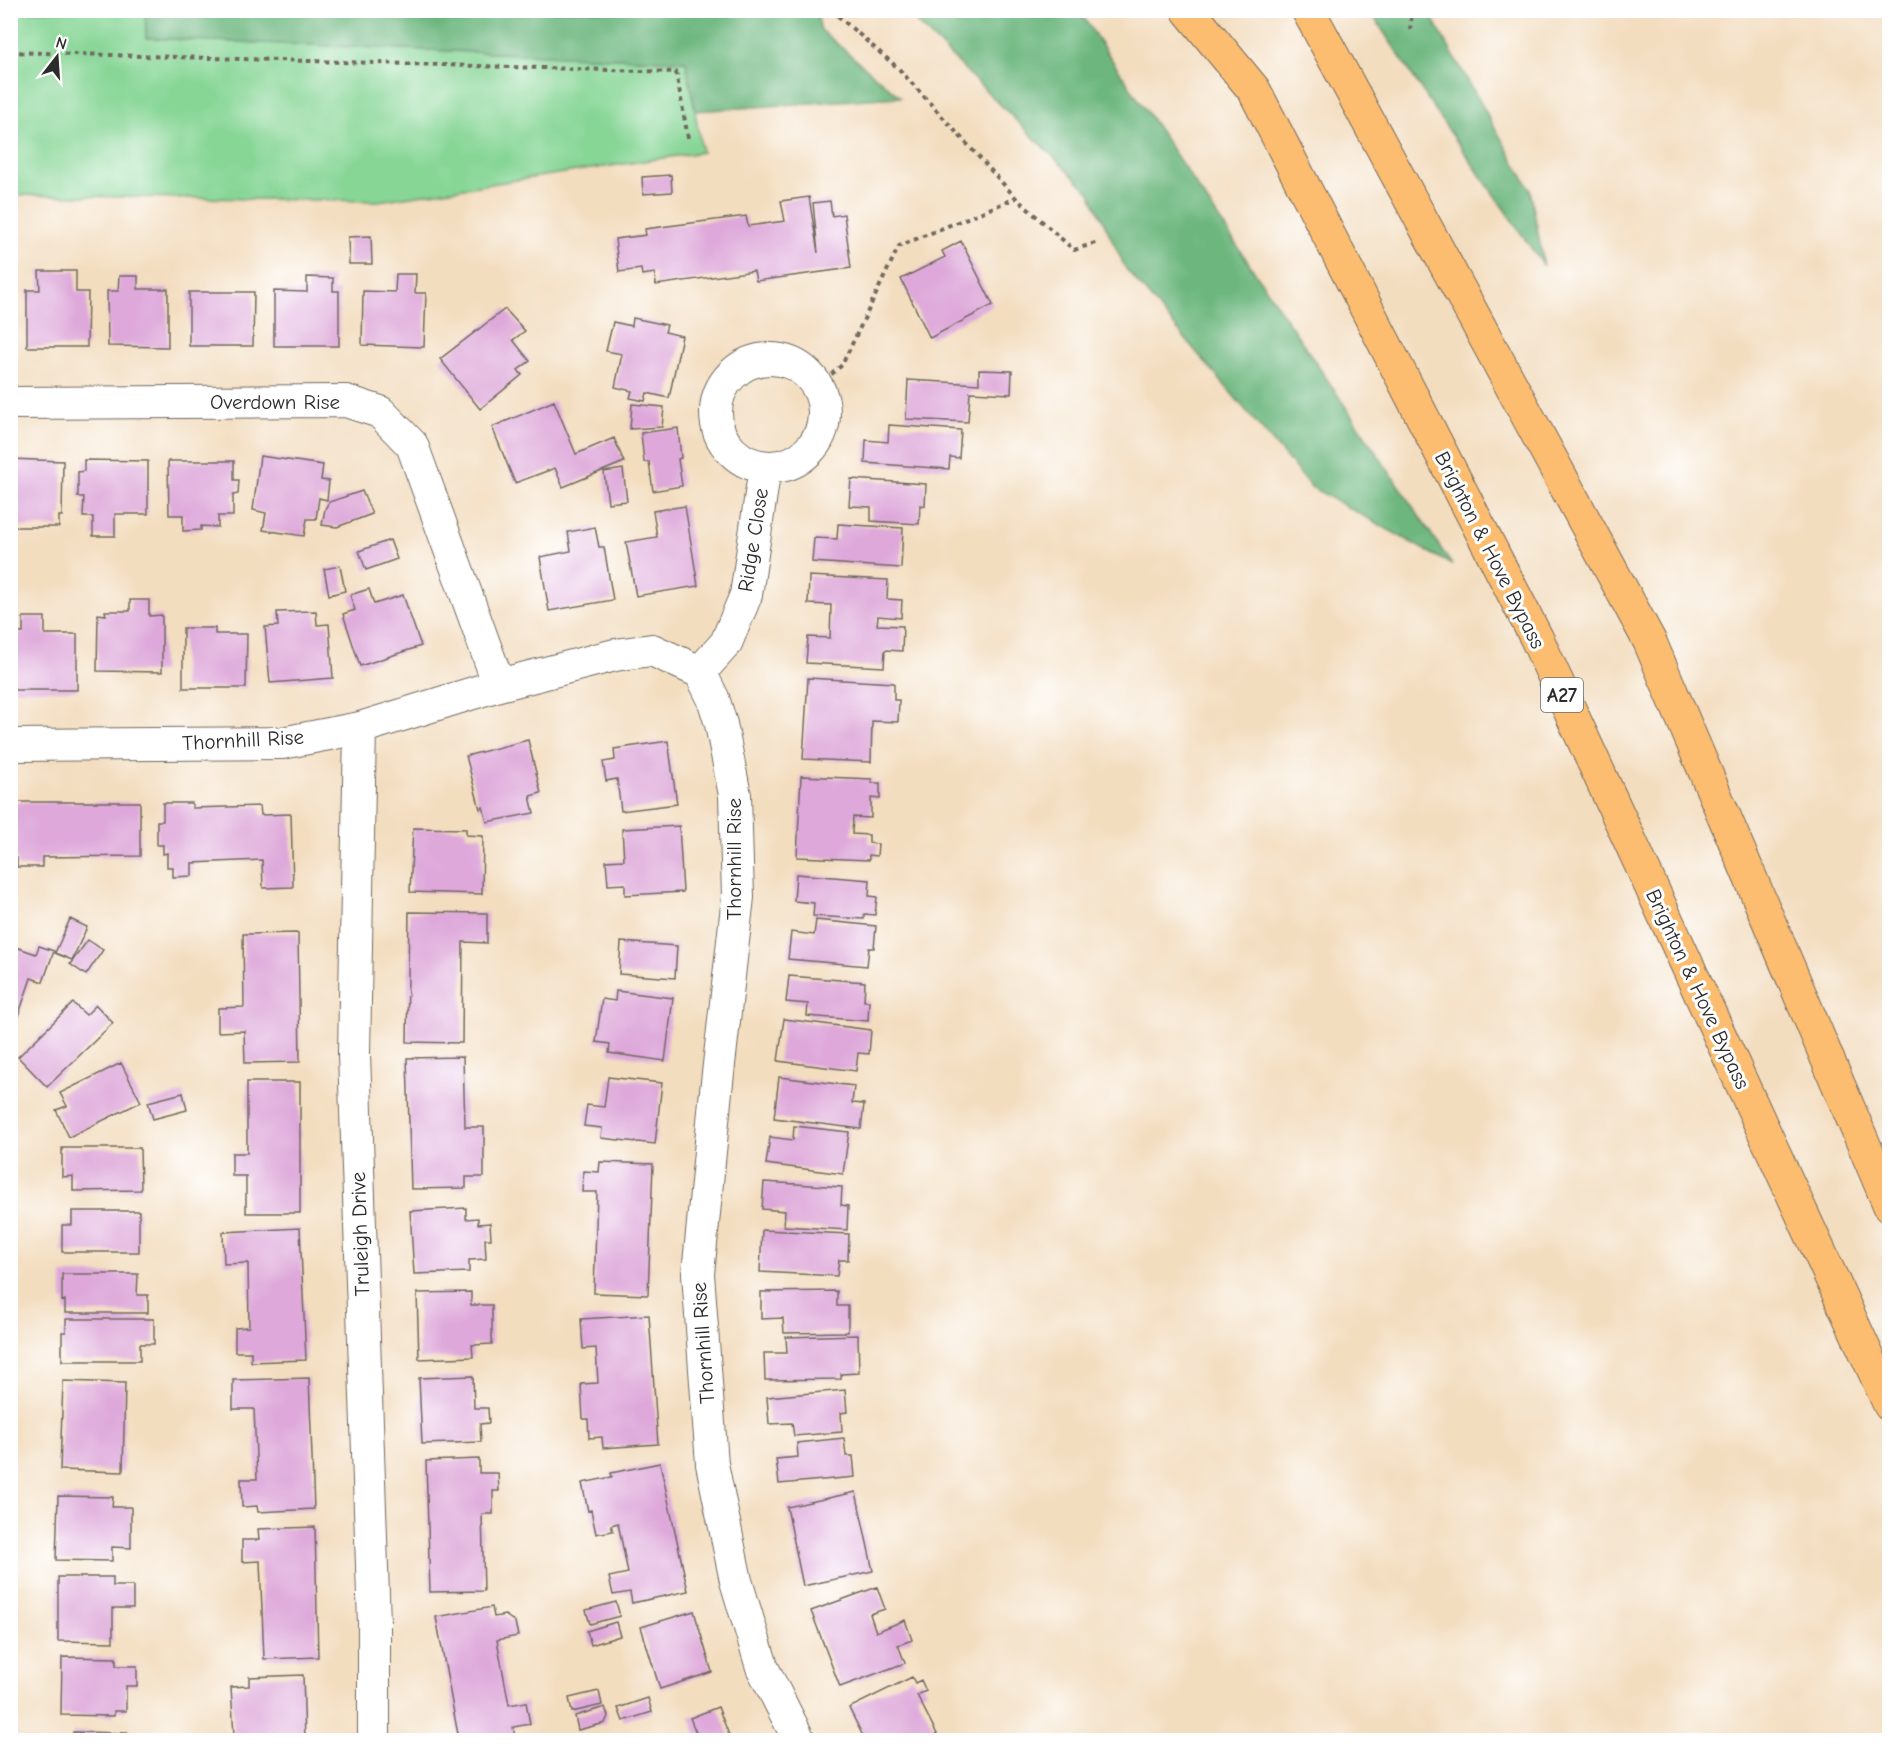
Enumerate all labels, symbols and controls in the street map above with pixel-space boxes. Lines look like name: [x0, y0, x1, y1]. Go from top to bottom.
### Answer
north arrow: [27, 27, 87, 87]
text: N: [53, 33, 69, 54]
street label: Overdown Rise: [210, 390, 340, 414]
street label: Brighton & Hove Bypass: [1430, 447, 1550, 653]
street label: Ridge Close: [733, 486, 773, 594]
road number: A27: [1541, 678, 1583, 712]
street label: Thornhill Rise: [181, 725, 305, 755]
street label: Thornhill Rise: [722, 798, 746, 920]
street label: Brighton & Hove Bypass: [1641, 885, 1755, 1093]
street label: Truleigh Drive: [346, 1171, 374, 1297]
street label: Thornhill Rise: [687, 1281, 719, 1405]

